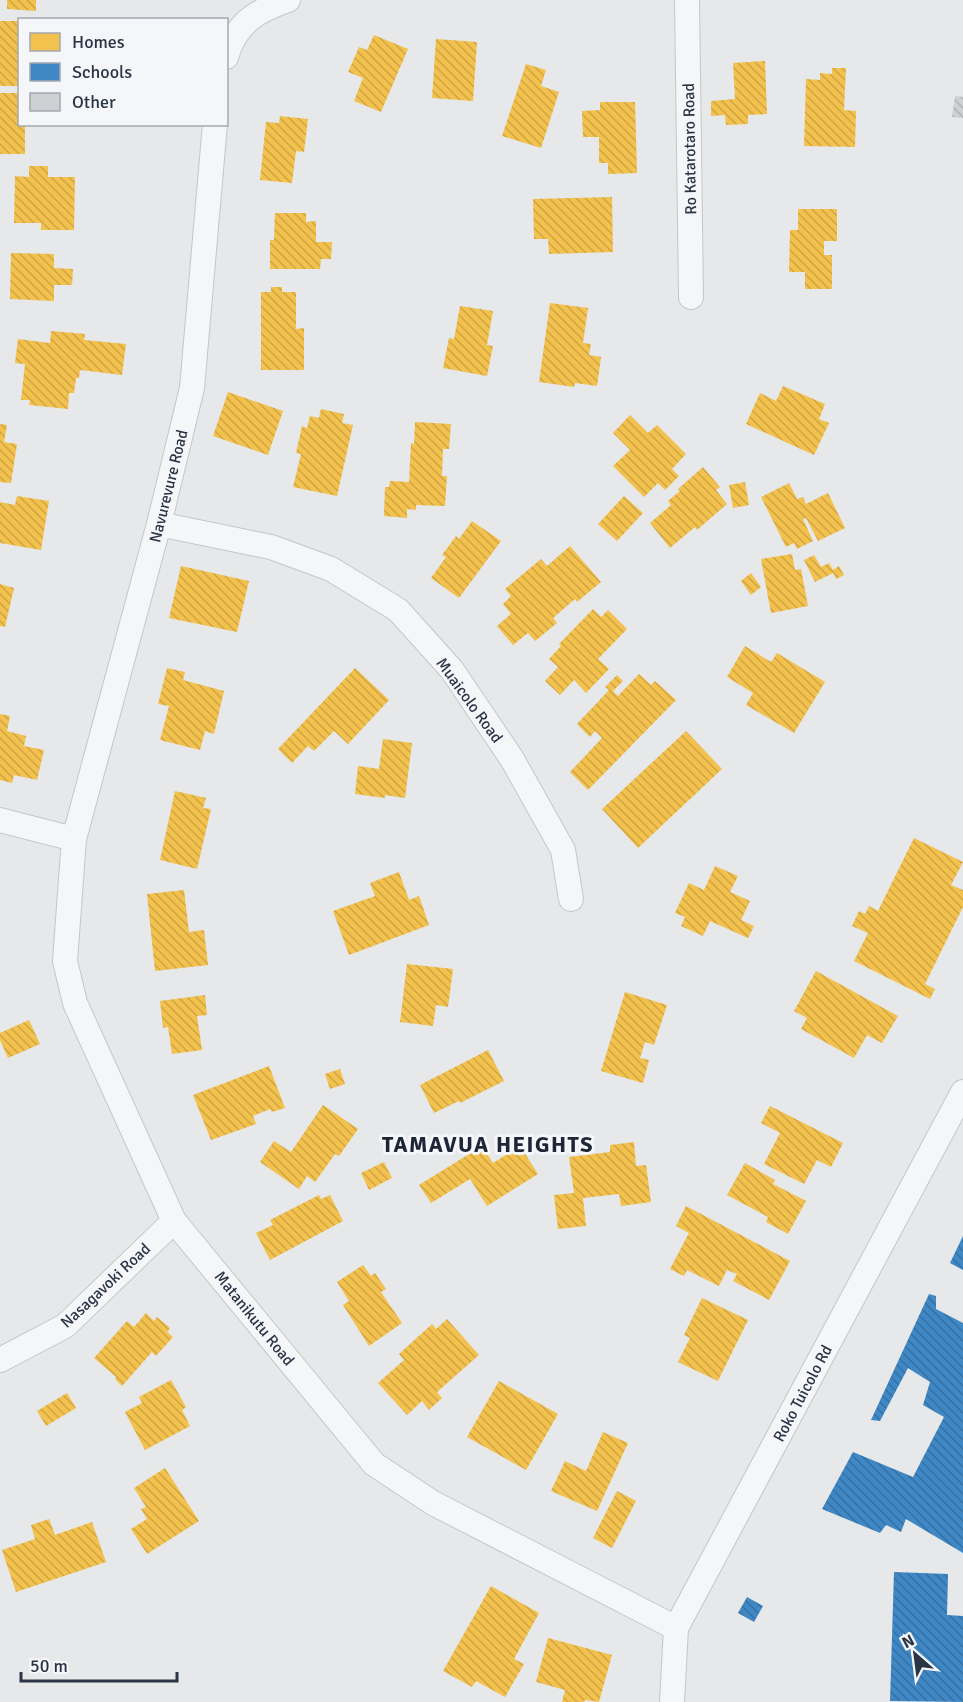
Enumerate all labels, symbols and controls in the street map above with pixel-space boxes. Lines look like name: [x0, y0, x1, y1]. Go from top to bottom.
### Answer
legend: [18, 18, 228, 126]
text: Homes: [72, 31, 125, 53]
text: Schools: [72, 61, 132, 83]
street label: Ro Katarotaro Road: [679, 83, 701, 215]
text: Other: [72, 91, 116, 113]
street label: Navurevure Road: [145, 428, 193, 545]
street label: Muaicolo Road: [432, 654, 507, 747]
district label: TAMAVUA HEIGHTS: [382, 1131, 594, 1158]
street label: Nasagavoki Road: [57, 1239, 155, 1333]
street label: Matanikutu Road: [210, 1267, 299, 1370]
street label: Roko Tuicolo Rd: [769, 1342, 837, 1445]
north arrow: [885, 1624, 945, 1684]
text: N: [899, 1630, 918, 1653]
scale bar: [21, 1645, 177, 1683]
text: 50 m: [30, 1655, 68, 1677]

